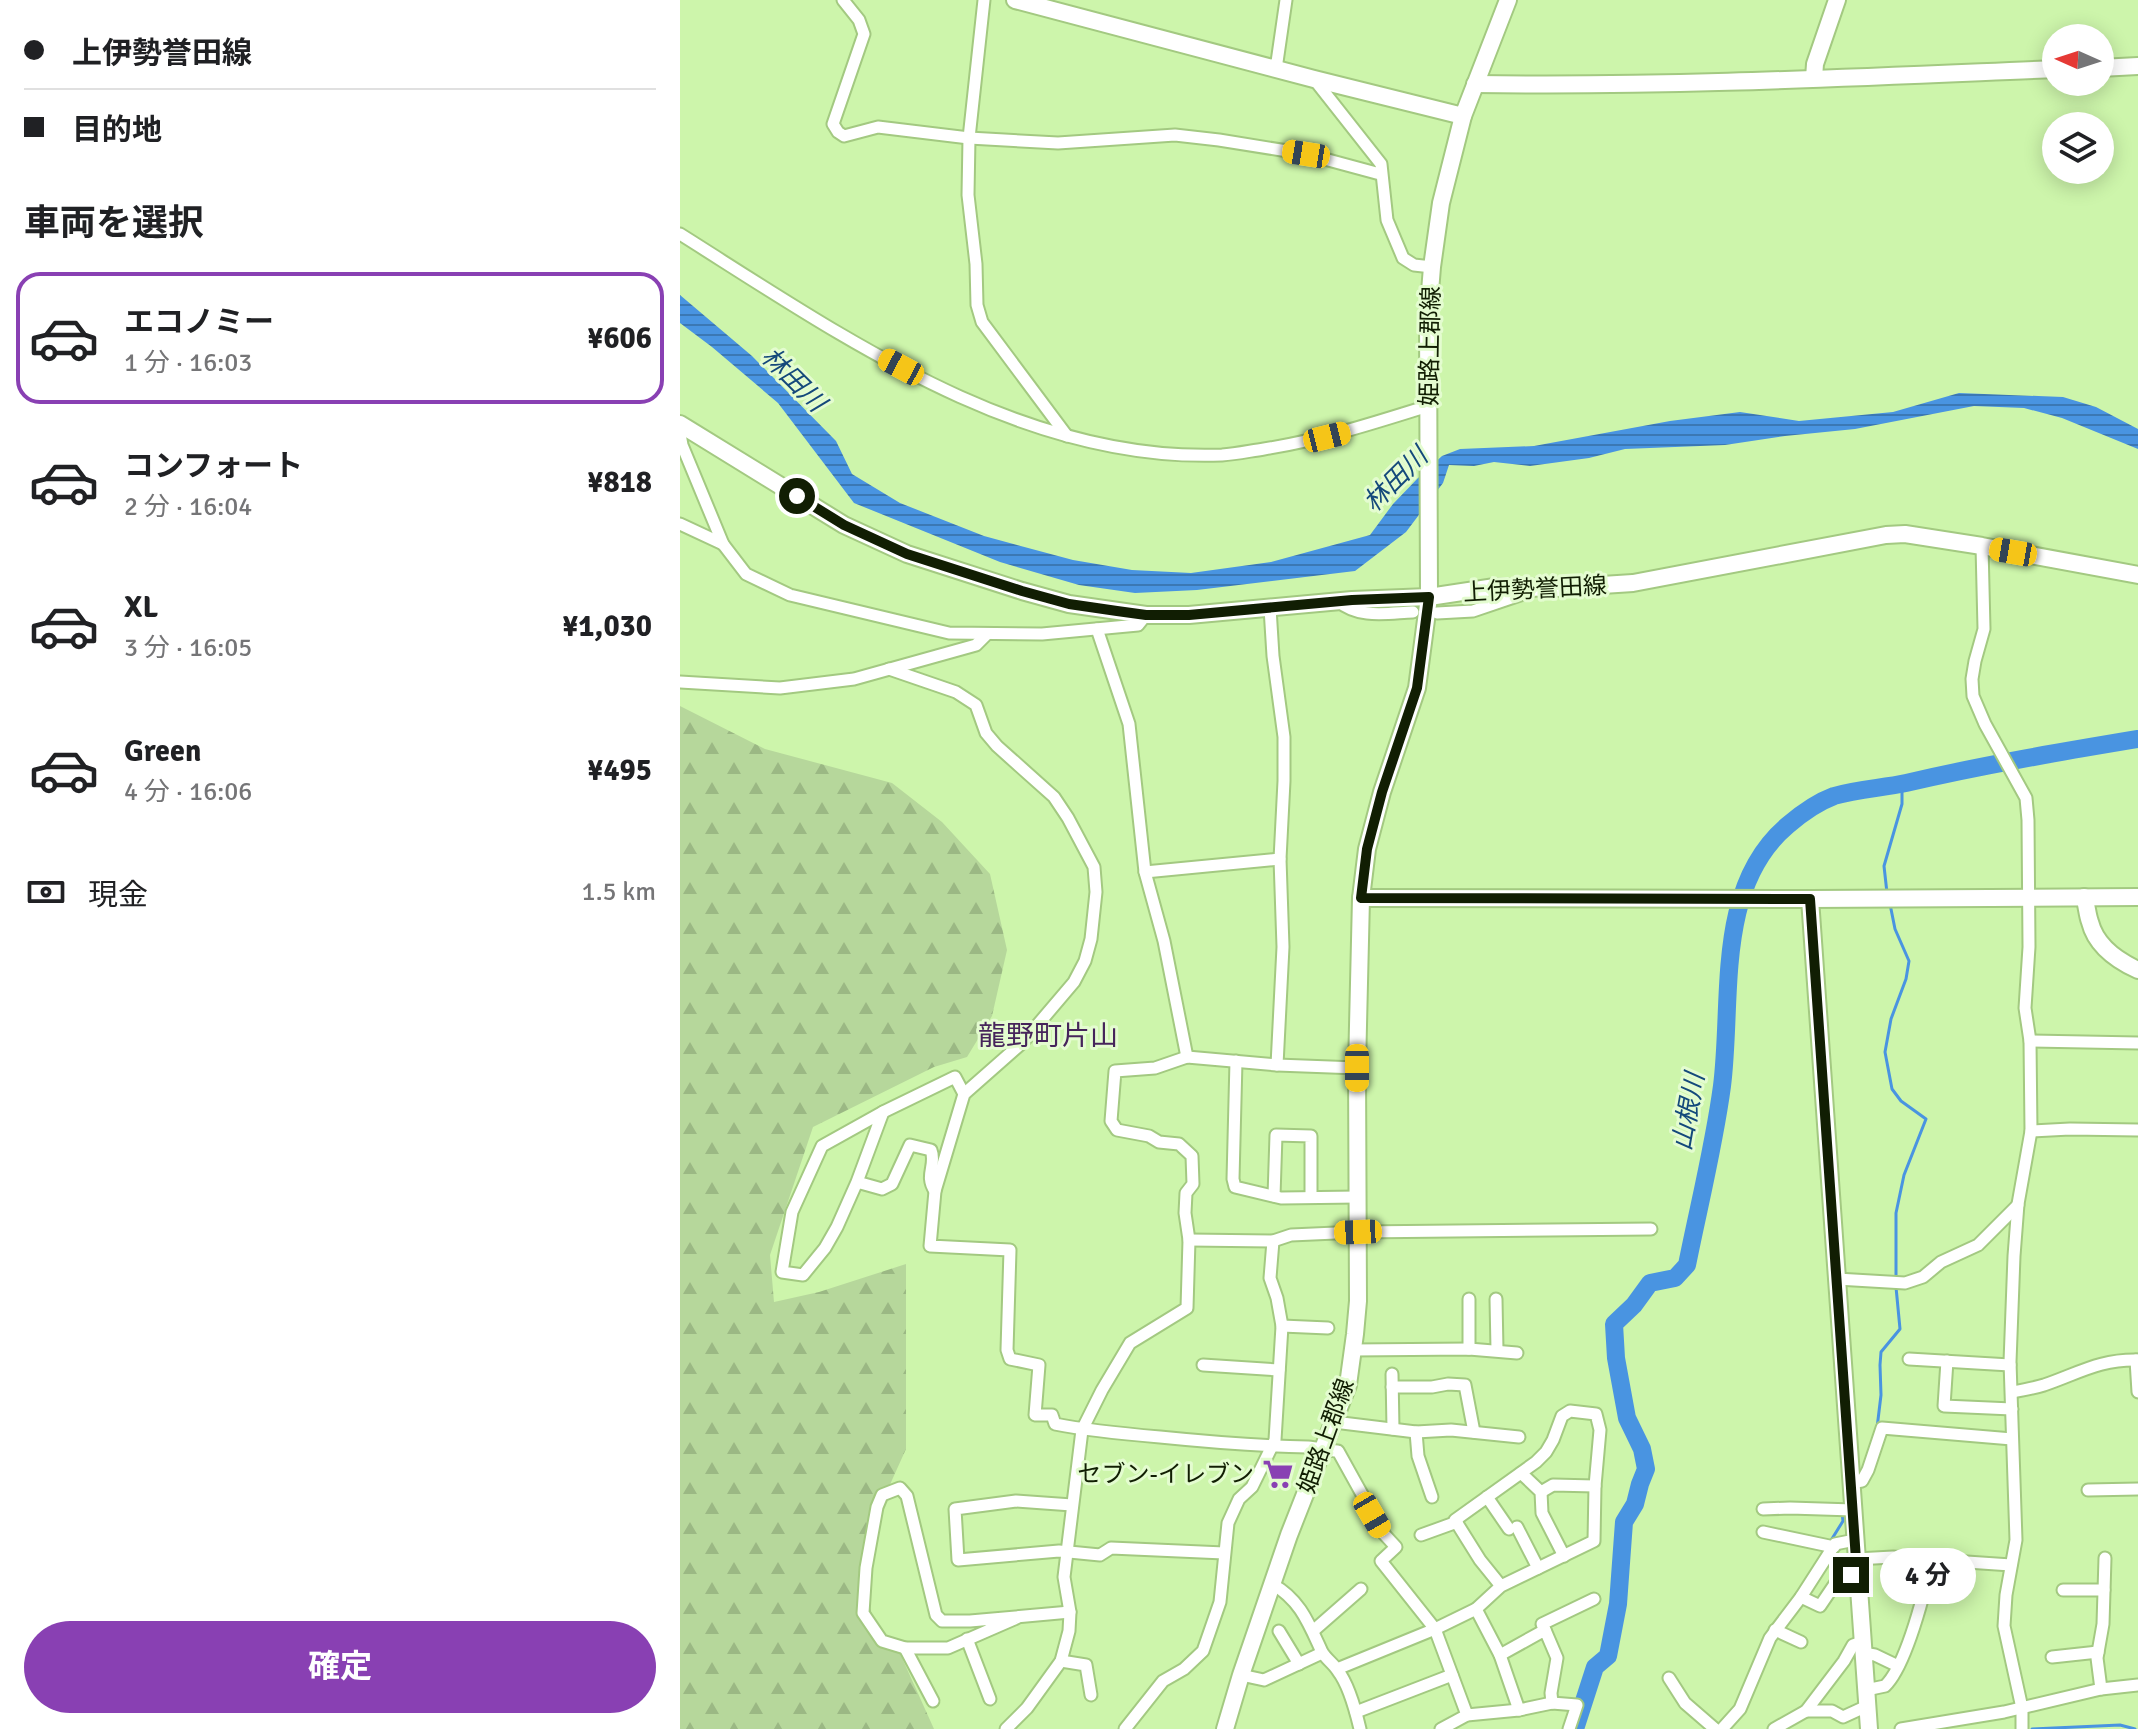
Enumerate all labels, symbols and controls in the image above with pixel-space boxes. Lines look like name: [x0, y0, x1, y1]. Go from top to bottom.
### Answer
north arrow: [2042, 24, 2114, 96]
map controls: [2042, 24, 2114, 184]
text: 上伊勢誉田線: [72, 35, 252, 72]
text: 目的地: [72, 112, 162, 149]
button: layers: [2042, 112, 2114, 184]
car: [1280, 138, 1332, 170]
text: 車両を選択: [24, 201, 204, 246]
street label: 姫路上郡線: [1414, 286, 1446, 406]
icon: car: [28, 302, 100, 374]
text: エコノミー: [124, 304, 274, 341]
text: ¥606: [587, 320, 652, 357]
water label: 林田川: [754, 341, 834, 421]
car: [874, 345, 928, 389]
text: 1 分 · 16:03: [124, 347, 252, 379]
car: [1301, 420, 1353, 454]
water label: 林田川: [1357, 439, 1437, 519]
icon: car: [28, 446, 100, 518]
text: コンフォート: [124, 448, 303, 485]
text: ¥818: [587, 464, 652, 501]
route start: [779, 478, 815, 514]
text: 2 分 · 16:04: [124, 491, 252, 523]
car: [1987, 536, 2039, 568]
street label: 上伊勢誉田線: [1462, 570, 1608, 608]
text: XL: [124, 589, 158, 626]
icon: car: [28, 590, 100, 662]
text: ¥1,030: [562, 608, 652, 645]
text: 3 分 · 16:05: [124, 632, 252, 664]
text: Green: [124, 733, 201, 770]
icon: car: [28, 734, 100, 806]
text: ¥495: [587, 752, 652, 789]
text: 4 分 · 16:06: [124, 776, 252, 808]
icon: cash: [24, 870, 68, 914]
text: 1.5 km: [582, 876, 656, 908]
text: 現金: [88, 877, 148, 914]
district label: 龍野町片山: [978, 1019, 1118, 1053]
car: [1345, 1044, 1369, 1092]
water label: 山根川: [1666, 1068, 1712, 1153]
car: [1334, 1219, 1382, 1245]
street label: 姫路上郡線: [1291, 1374, 1361, 1498]
supermarket icon: セブン-イレブン: [1261, 1457, 1295, 1491]
place label: セブン-イレブン: [1078, 1459, 1254, 1489]
car: [1350, 1488, 1394, 1542]
callout: 4 分: [1879, 1547, 1975, 1603]
route end: [1833, 1557, 1869, 1593]
text: 4 分: [1905, 1560, 1951, 1592]
button: 確定: [24, 1621, 656, 1713]

